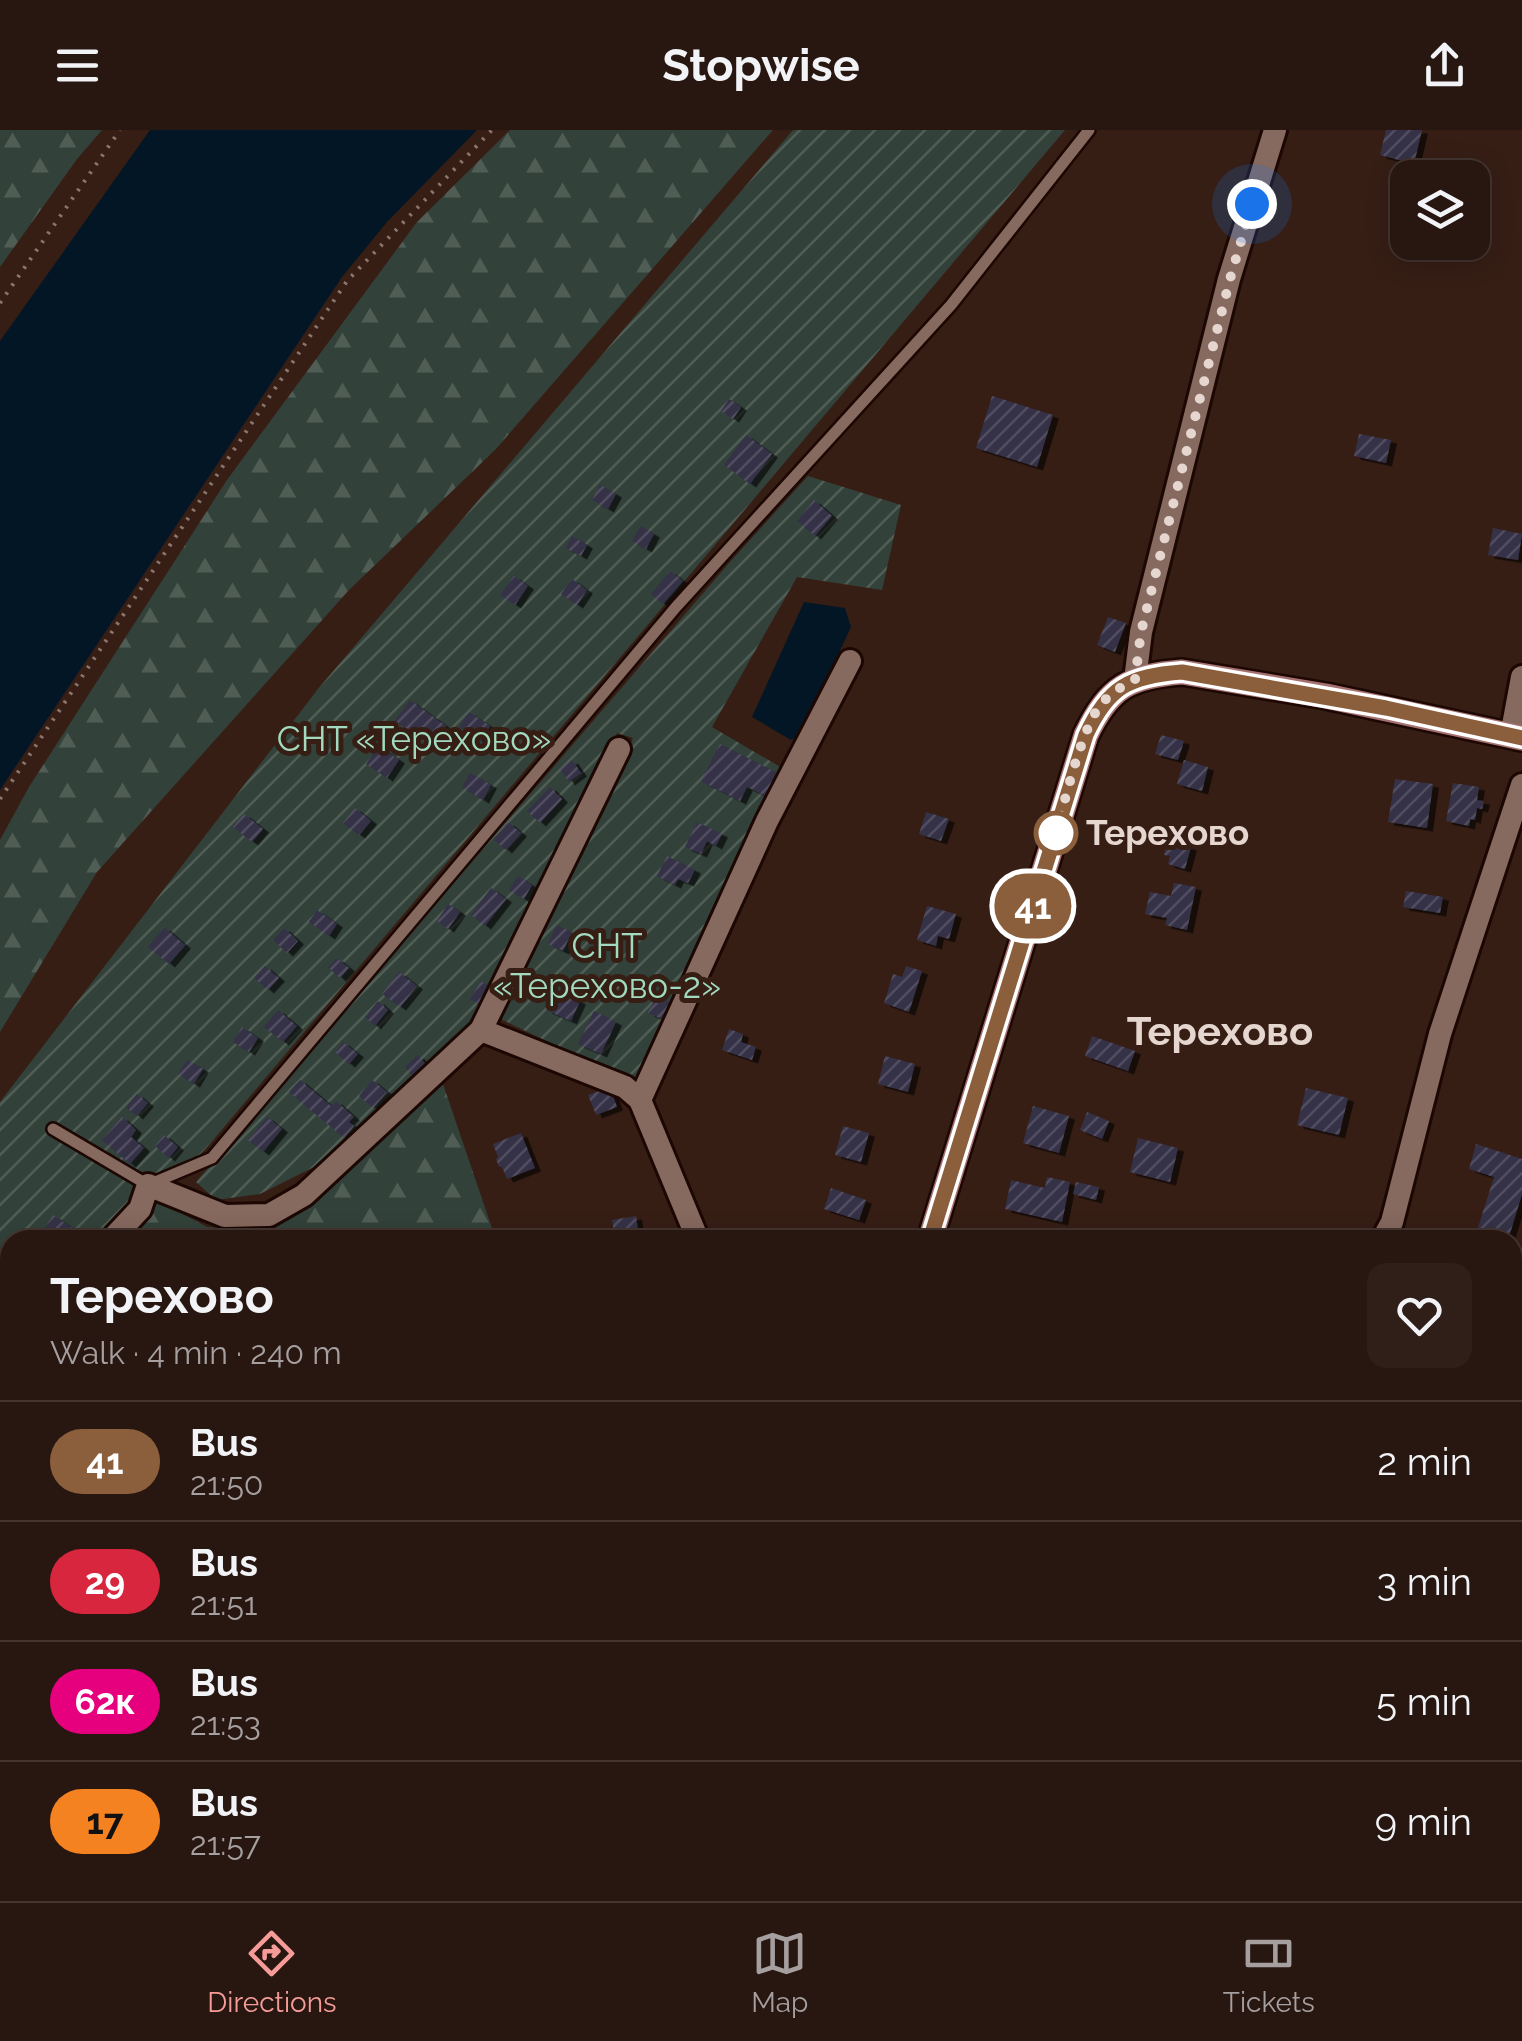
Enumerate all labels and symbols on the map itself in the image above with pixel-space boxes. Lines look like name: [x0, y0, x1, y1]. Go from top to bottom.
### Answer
your location: [1227, 179, 1277, 229]
park label: СНТ «Терехово»: [277, 718, 551, 759]
marker: Терехово: [1035, 812, 1077, 854]
place label: Терехово: [1086, 812, 1249, 853]
line badge: 41: [988, 874, 1078, 938]
park label: СНТ «Терехово-2»: [493, 925, 721, 1006]
district label: Терехово: [1127, 1007, 1313, 1054]

